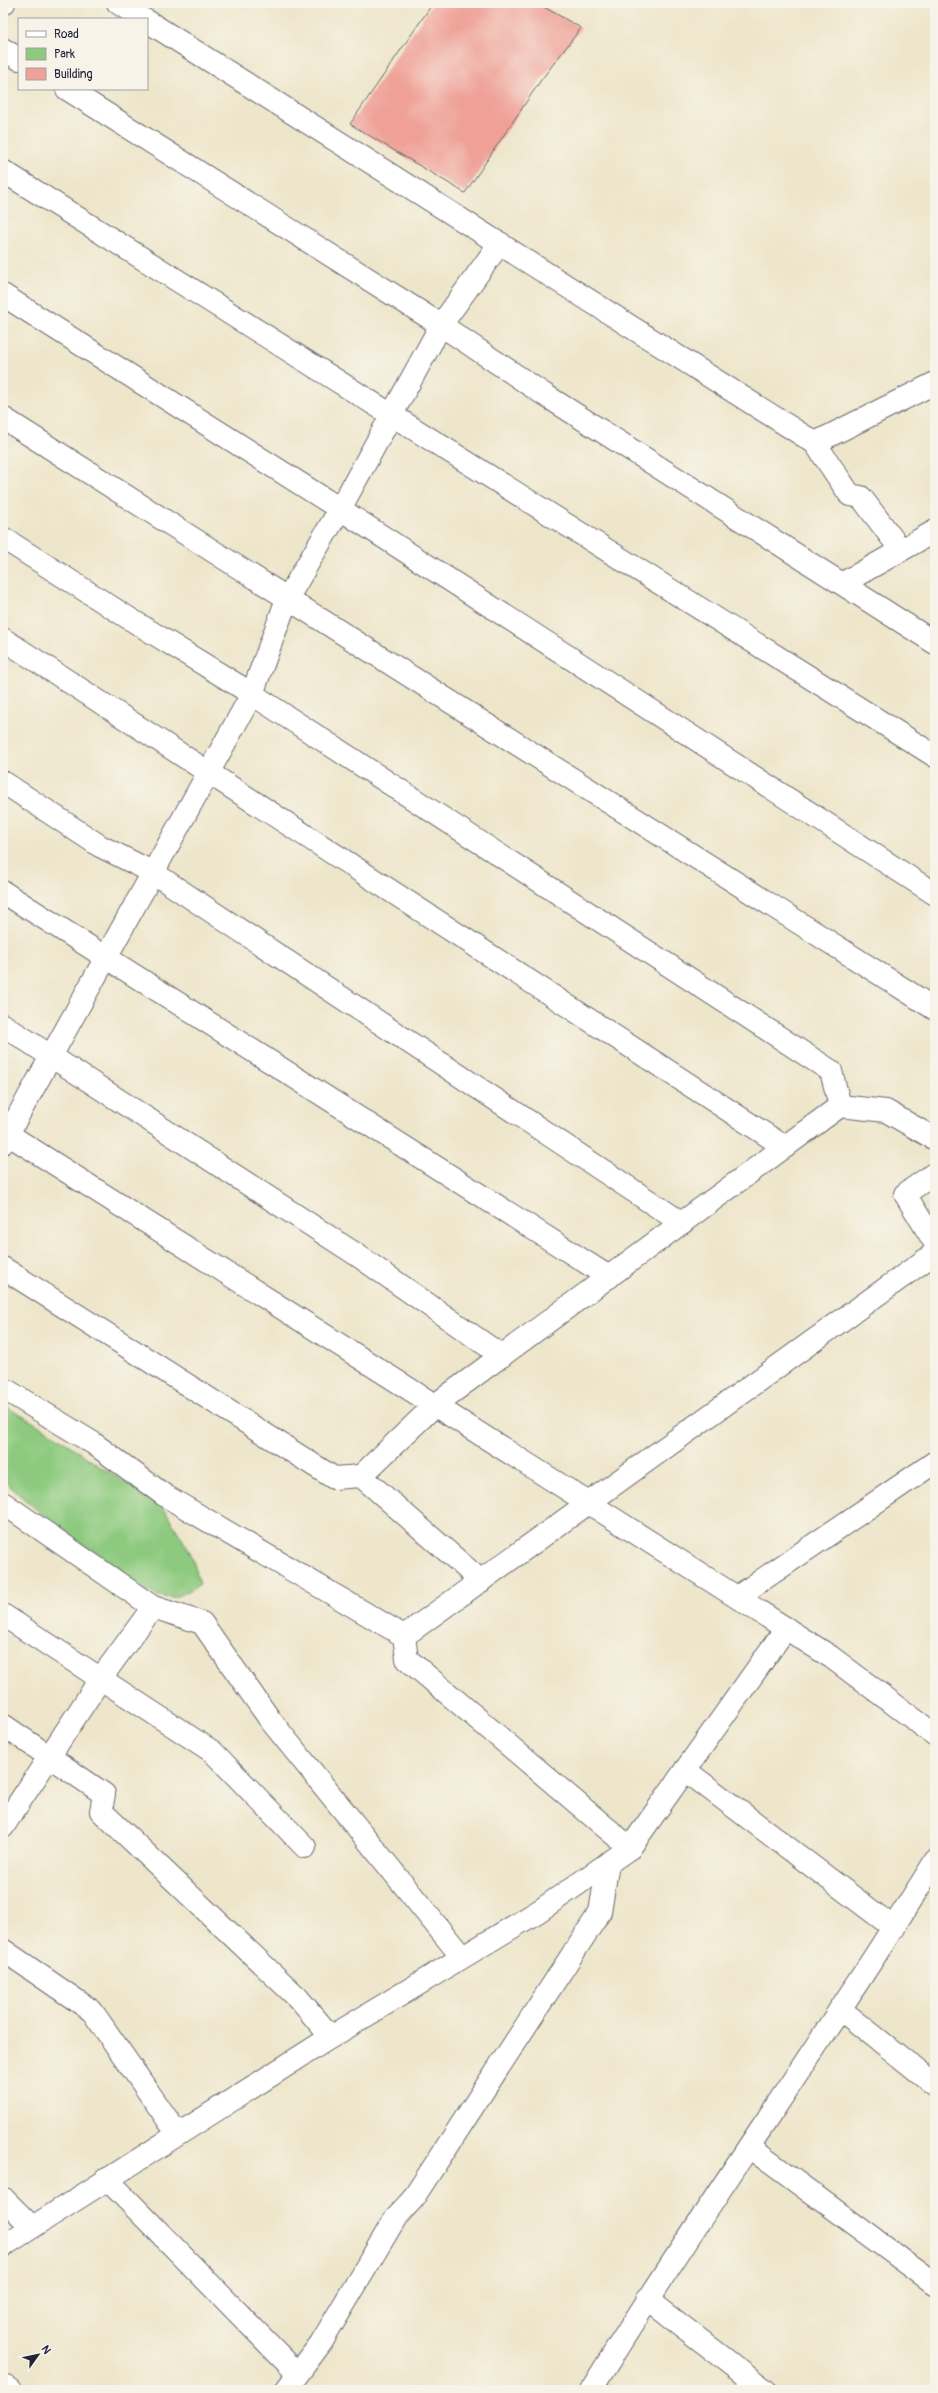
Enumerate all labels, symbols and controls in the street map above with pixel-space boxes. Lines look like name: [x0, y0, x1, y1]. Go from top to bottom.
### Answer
legend: [18, 18, 148, 90]
text: Road: [54, 27, 79, 42]
text: Park: [54, 47, 75, 62]
text: Building: [54, 67, 93, 82]
north arrow: [18, 2335, 58, 2375]
text: N: [38, 2343, 54, 2357]

